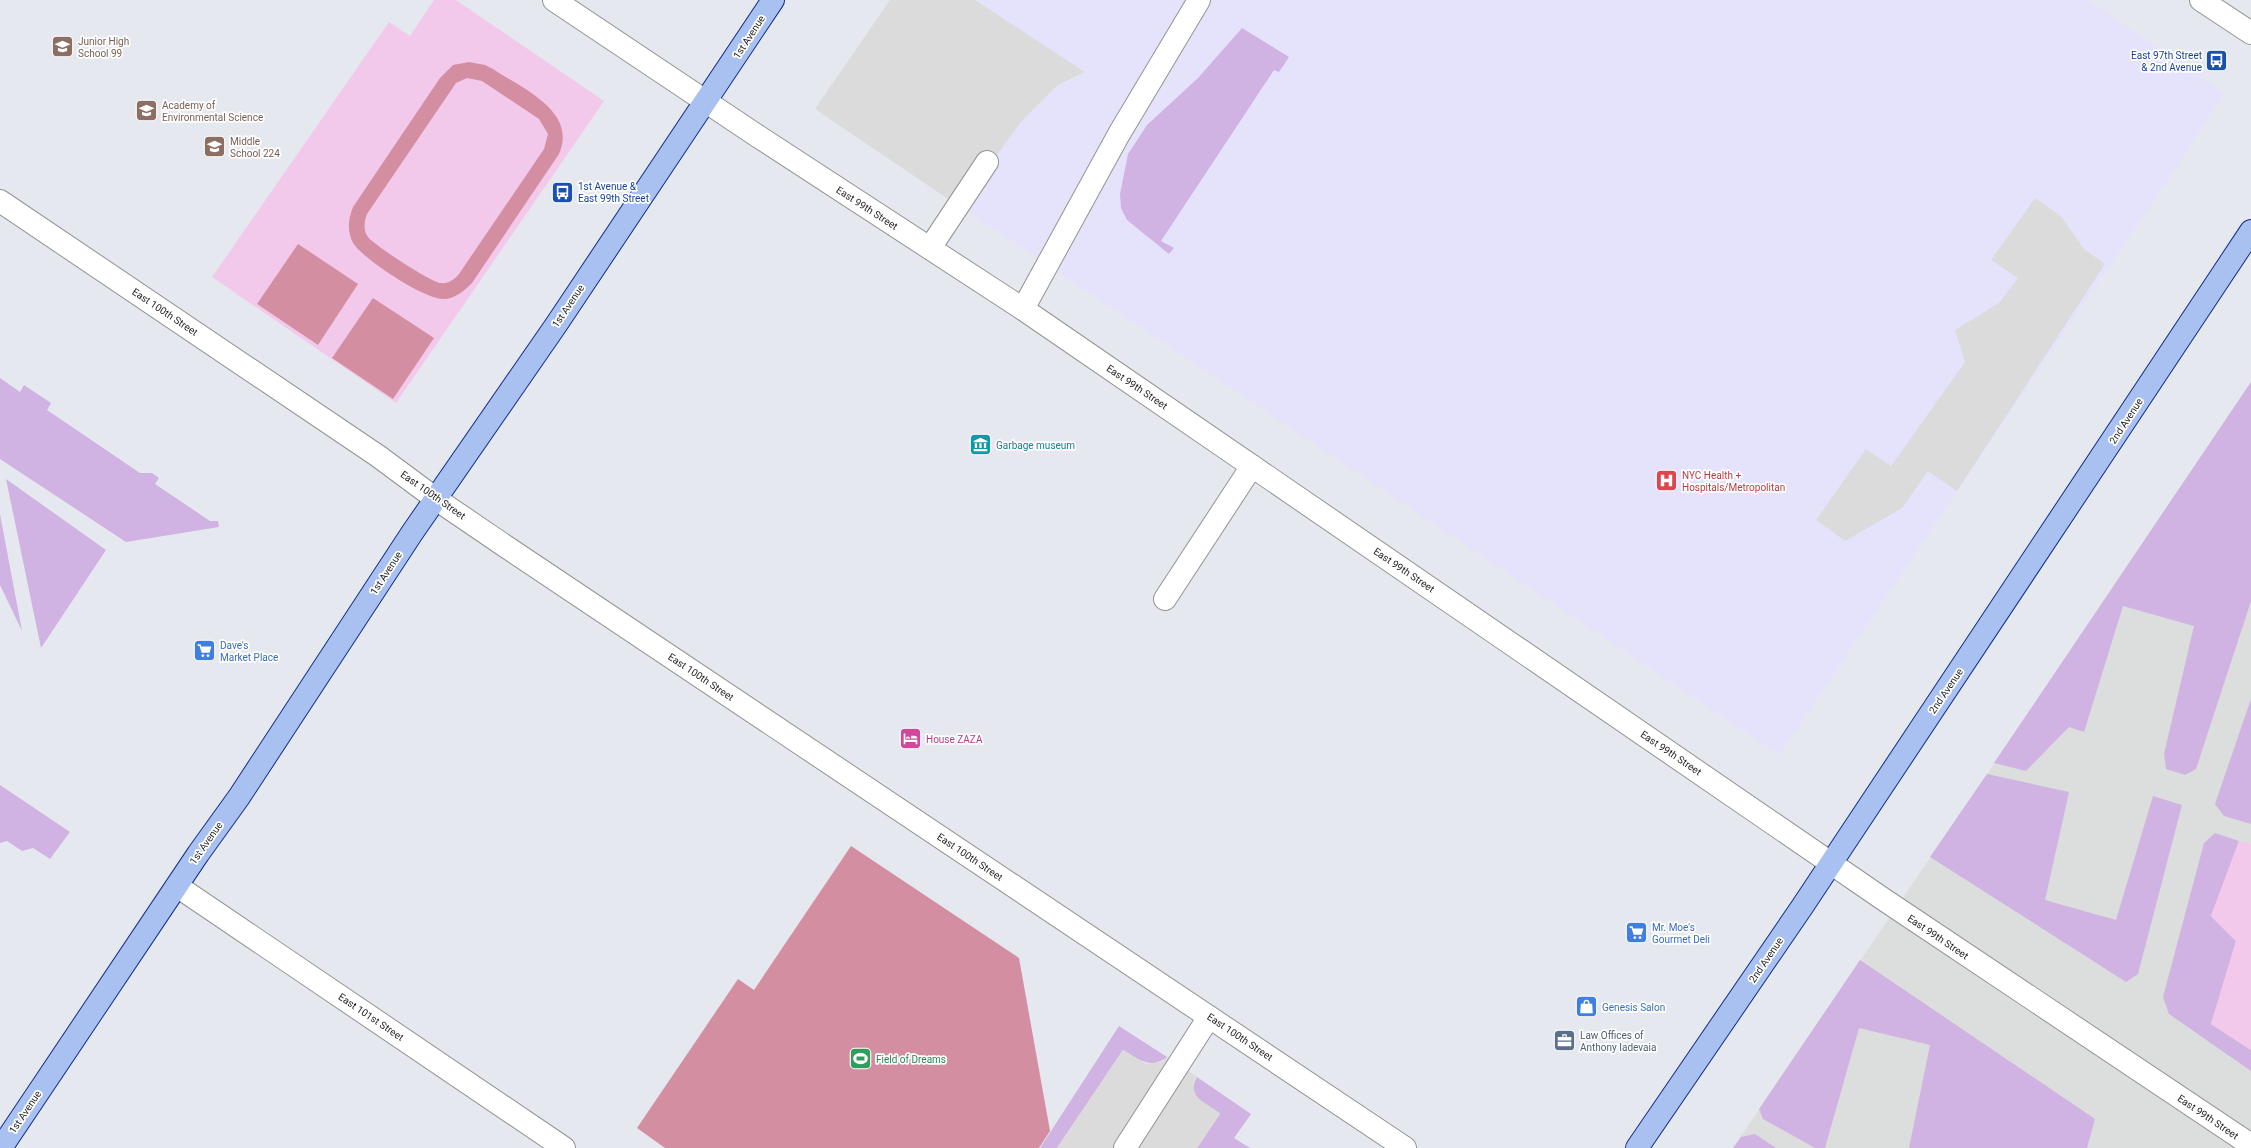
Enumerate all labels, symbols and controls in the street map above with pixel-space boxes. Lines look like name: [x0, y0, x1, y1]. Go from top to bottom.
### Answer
street label: 1st Avenue: [731, 13, 767, 61]
school or university icon: Junior High School 99: [49, 34, 75, 60]
place label: Junior High School 99: [78, 36, 129, 59]
bus stop icon: East 97th Street & 2nd Avenue: [2204, 48, 2230, 74]
place label: East 97th Street & 2nd Avenue: [2131, 50, 2202, 73]
school or university icon: Academy of Environmental Science: [134, 98, 160, 124]
place label: Academy of Environmental Science: [162, 100, 263, 123]
school or university icon: Middle School 224: [201, 134, 227, 160]
place label: Middle School 224: [230, 136, 280, 159]
bus stop icon: 1st Avenue & East 99th Street: [550, 179, 576, 205]
place label: 1st Avenue & East 99th Street: [578, 181, 649, 204]
street label: East 99th Street: [834, 184, 900, 232]
street label: 1st Avenue: [550, 283, 586, 329]
street label: East 100th Street: [130, 286, 200, 338]
street label: East 99th Street: [1105, 363, 1169, 411]
street label: 2nd Avenue: [2107, 396, 2145, 446]
museum icon: Garbage museum: [968, 432, 994, 458]
place label: Garbage museum: [996, 440, 1075, 451]
hospital icon: NYC Health + Hospitals/Metropolitan: [1654, 468, 1680, 494]
street label: East 100th Street: [398, 469, 468, 521]
place label: NYC Health + Hospitals/Metropolitan: [1682, 470, 1785, 493]
street label: East 99th Street: [1372, 546, 1436, 594]
street label: 1st Avenue: [368, 549, 404, 597]
supermarket icon: Dave's Market Place: [192, 638, 218, 664]
place label: Dave's Market Place: [220, 640, 278, 663]
street label: East 100th Street: [666, 651, 736, 703]
street label: 2nd Avenue: [1927, 666, 1965, 716]
hotel icon: House ZAZA: [897, 726, 923, 752]
street label: East 99th Street: [1639, 729, 1703, 777]
place label: House ZAZA: [926, 734, 983, 745]
street label: 1st Avenue: [187, 820, 225, 866]
street label: East 100th Street: [935, 831, 1005, 883]
street label: East 99th Street: [1906, 913, 1970, 961]
supermarket icon: Mr. Moe's Gourmet Deli: [1623, 920, 1649, 946]
place label: Mr. Moe's Gourmet Deli: [1652, 922, 1710, 945]
street label: 2nd Avenue: [1747, 935, 1785, 985]
street label: East 101st Street: [336, 991, 406, 1043]
shop icon: Genesis Salon: [1573, 994, 1599, 1020]
place label: Genesis Salon: [1602, 1002, 1665, 1013]
street label: East 100th Street: [1205, 1011, 1275, 1063]
office icon: Law Offices of Anthony Iadevaia: [1552, 1028, 1578, 1054]
place label: Law Offices of Anthony Iadevaia: [1580, 1030, 1656, 1053]
sports icon: Field of Dreams: [848, 1046, 874, 1072]
place label: Field of Dreams: [876, 1054, 946, 1065]
street label: 1st Avenue: [7, 1089, 43, 1135]
street label: East 99th Street: [2176, 1093, 2240, 1141]

